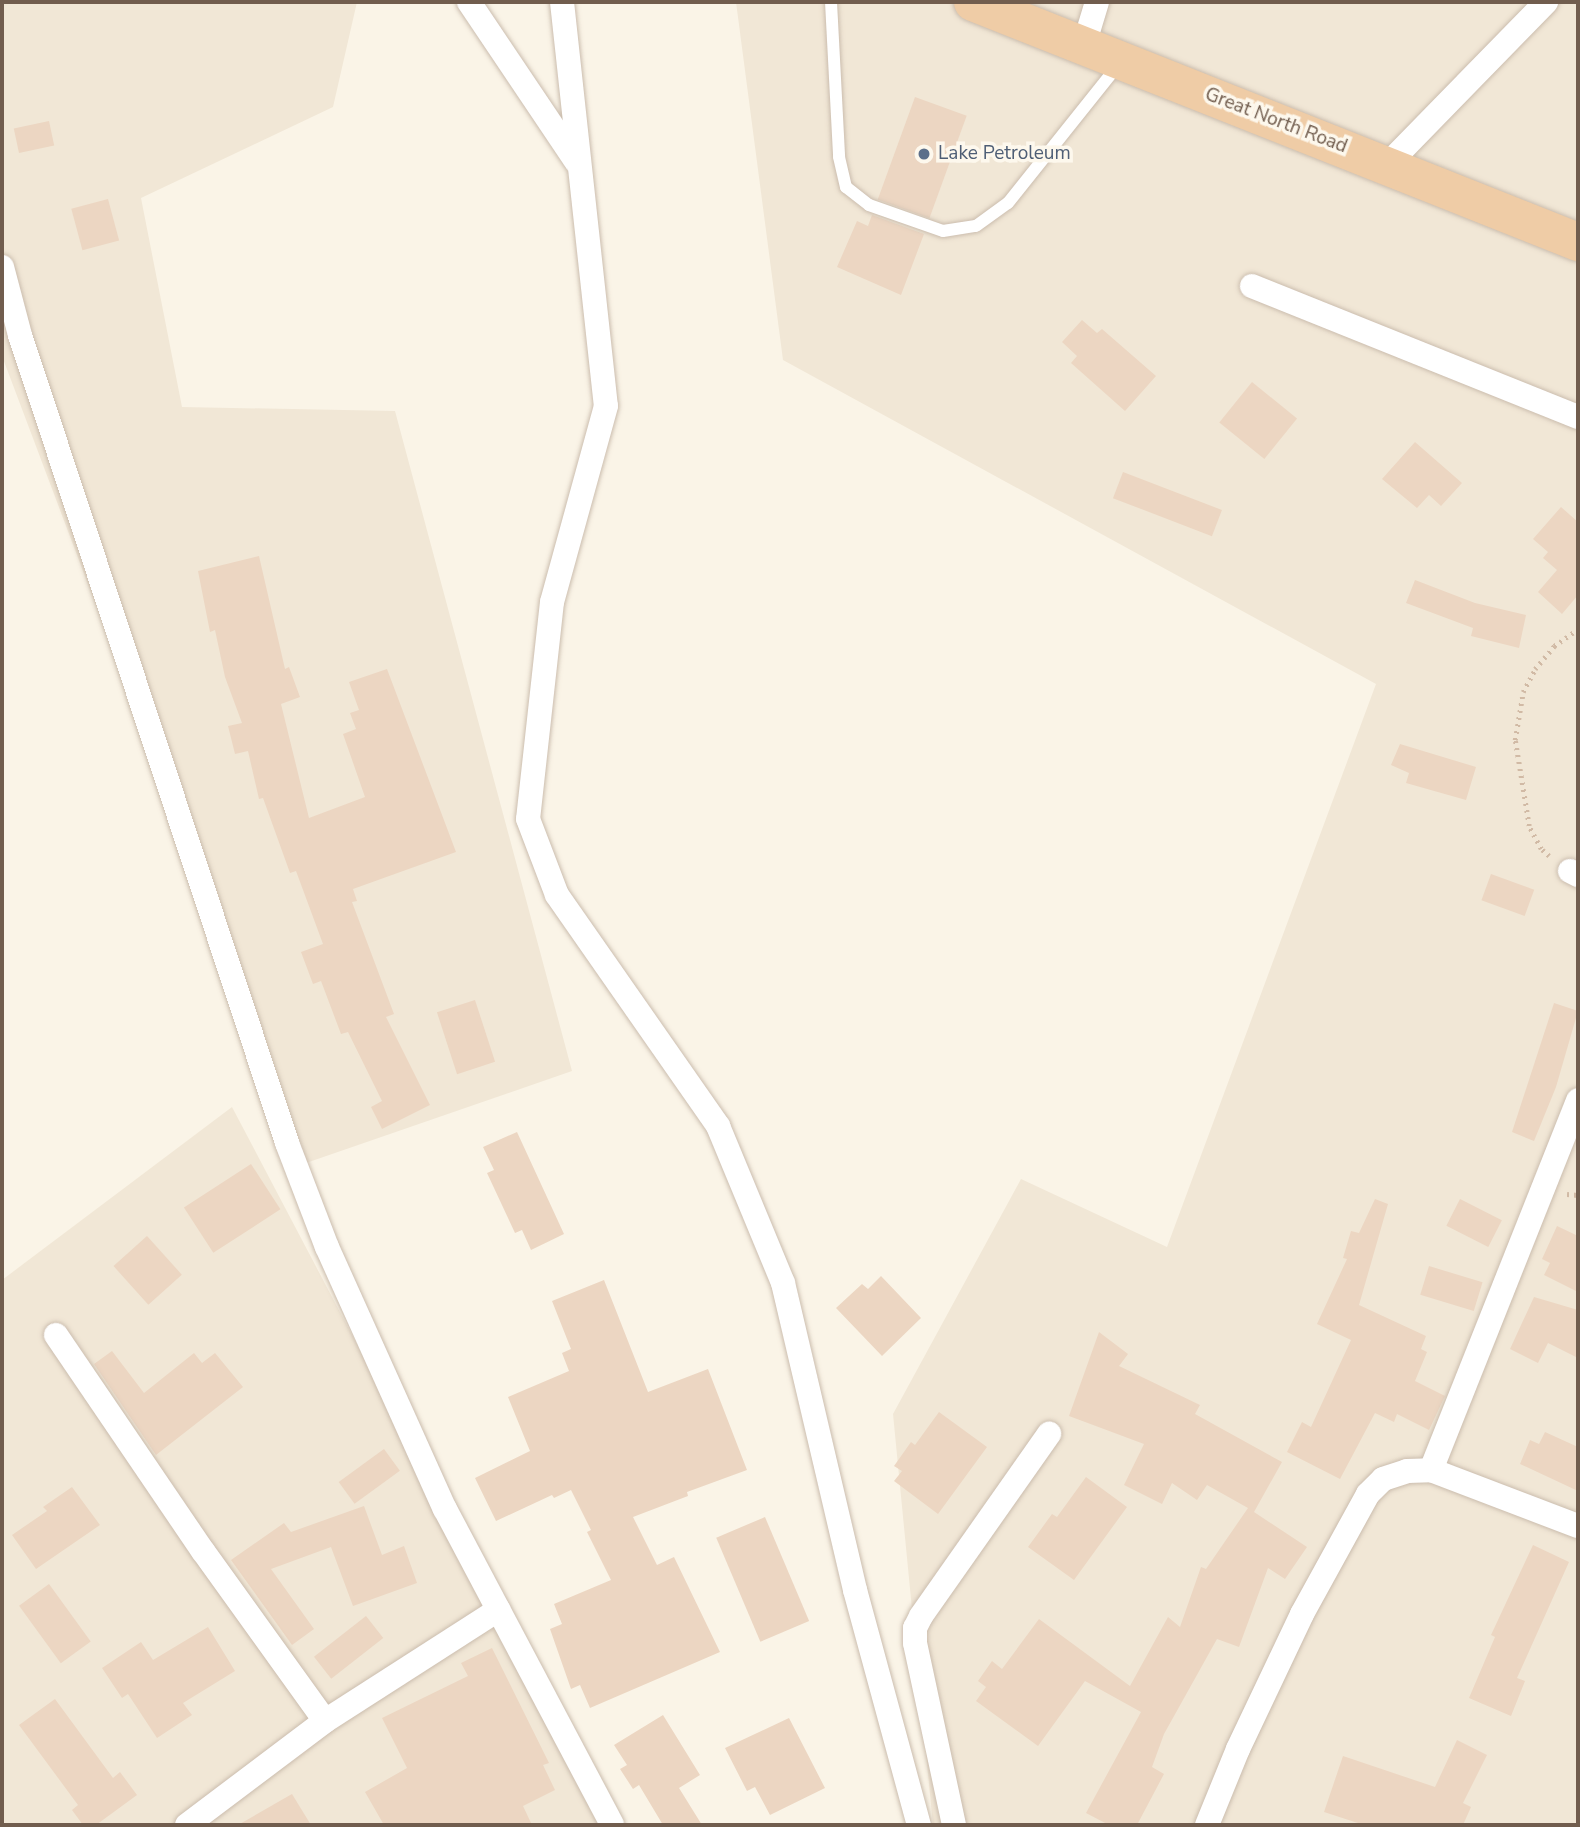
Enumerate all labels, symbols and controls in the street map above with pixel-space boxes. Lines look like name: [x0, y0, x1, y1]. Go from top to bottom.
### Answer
street label: Great North Road: [1202, 83, 1350, 159]
place label: Lake Petroleum: [938, 143, 1071, 165]
marker: Lake Petroleum: [916, 146, 932, 162]

